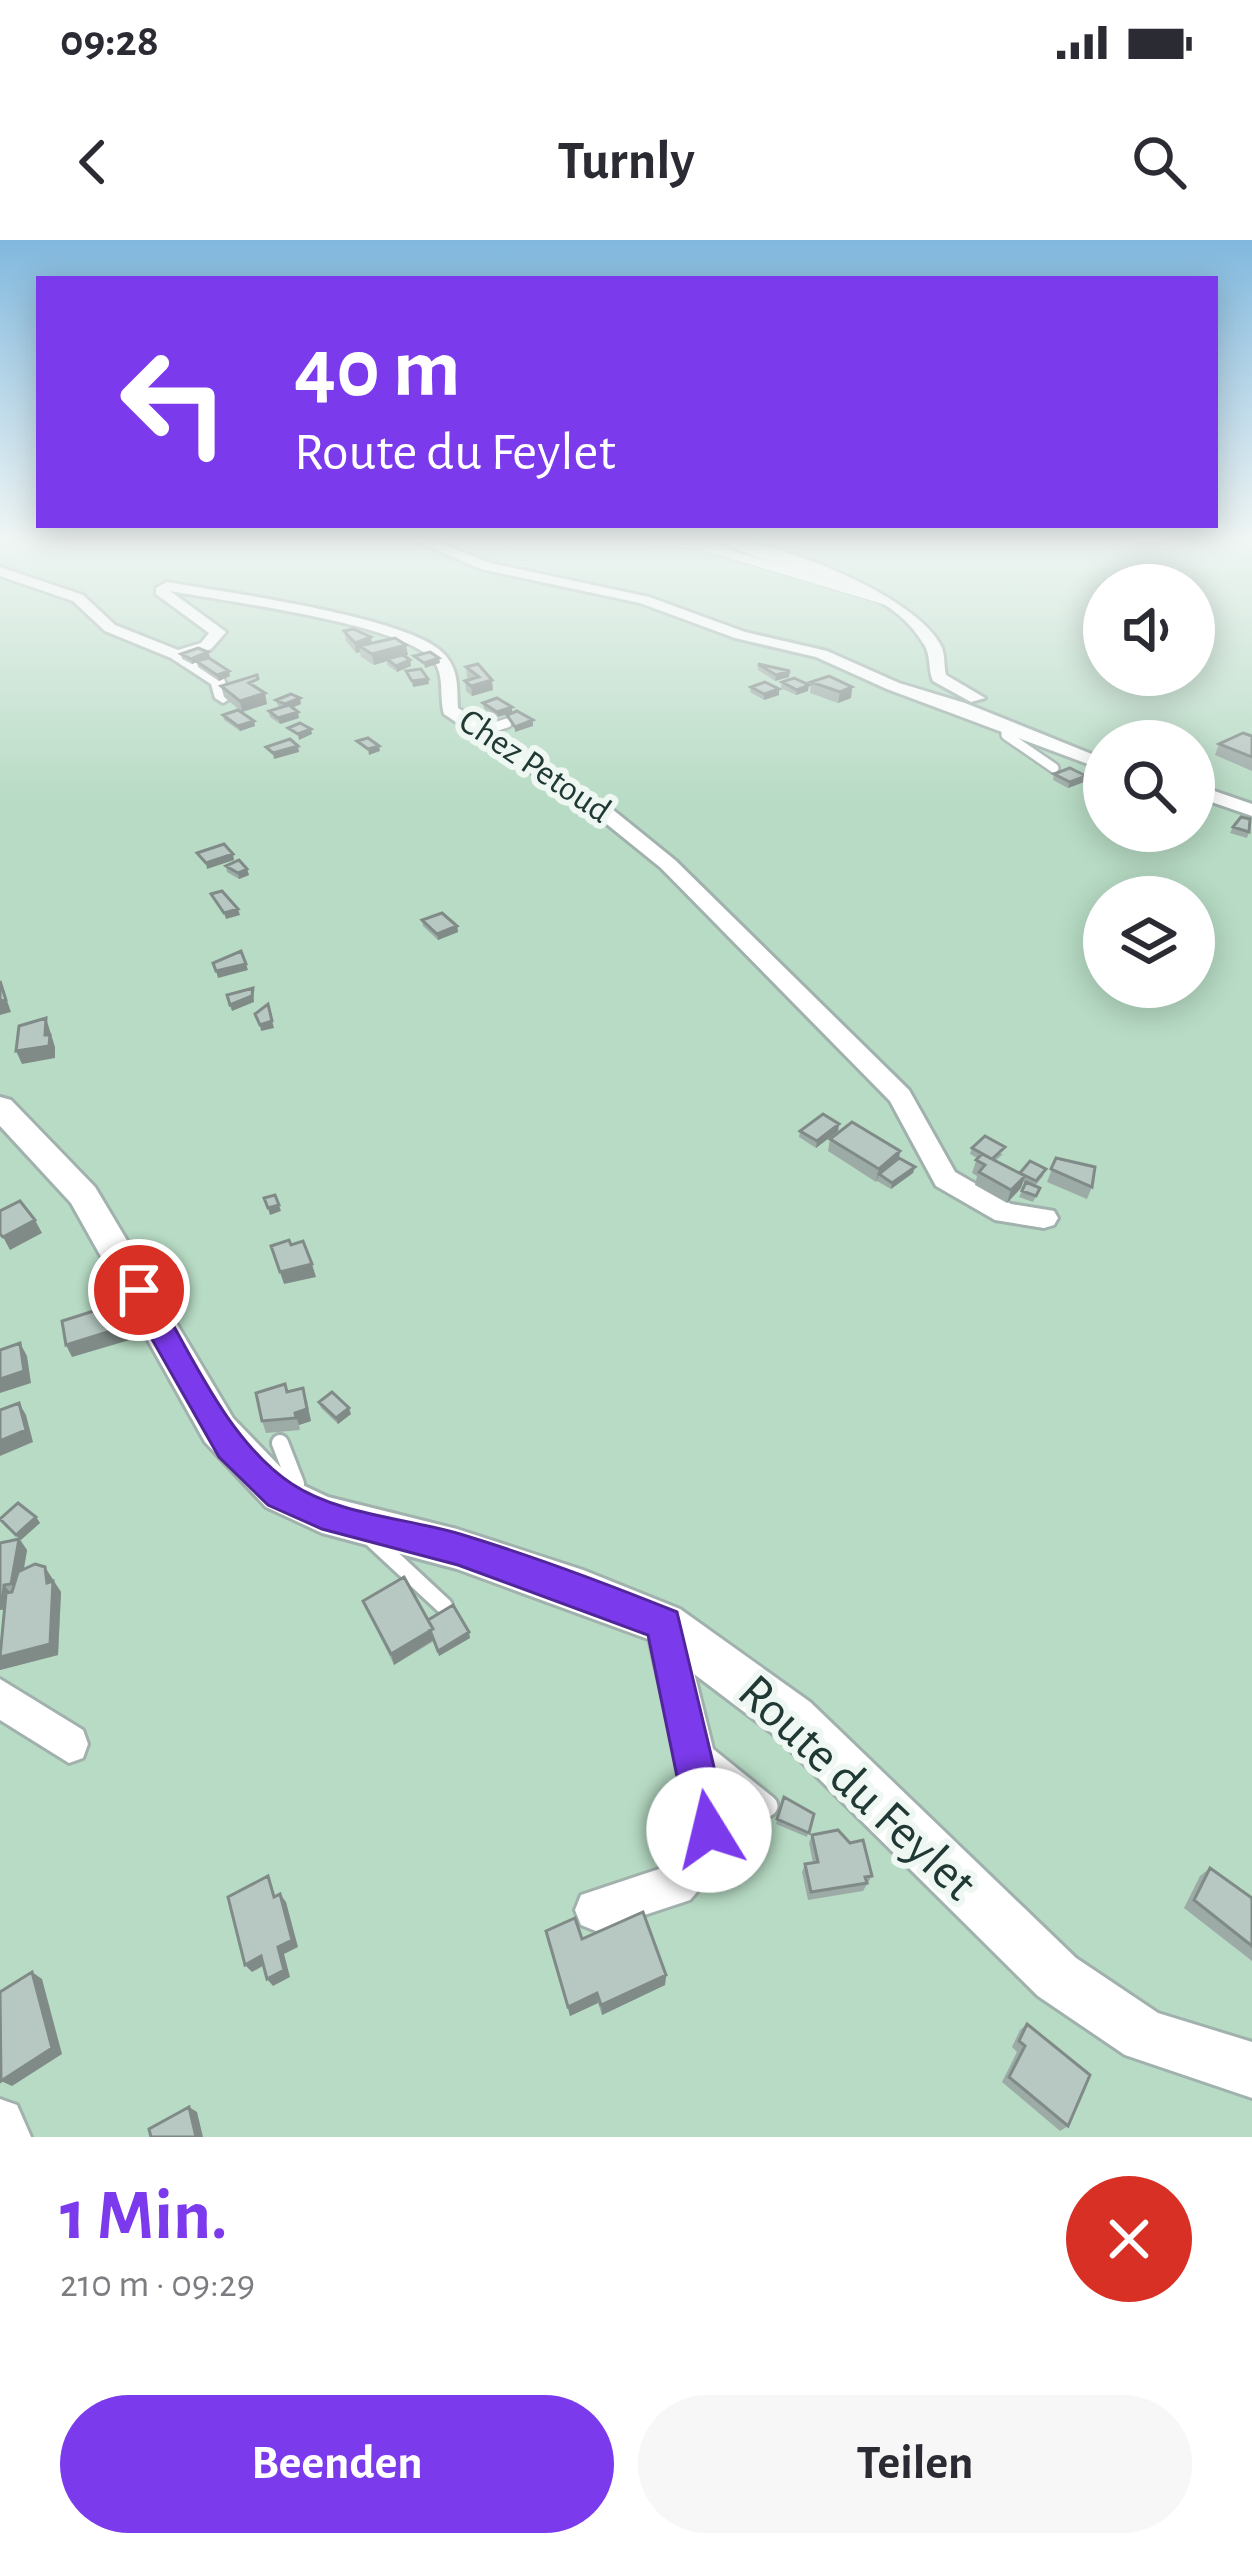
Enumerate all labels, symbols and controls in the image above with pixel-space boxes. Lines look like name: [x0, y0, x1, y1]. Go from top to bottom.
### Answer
text: 09:28: [60, 19, 159, 64]
icon: back: [60, 129, 126, 195]
icon: search: [1126, 129, 1192, 195]
text: Turnly: [557, 135, 695, 189]
icon: left: [96, 324, 252, 480]
text: 40 m: [294, 328, 461, 412]
text: Route du Feylet: [294, 426, 616, 480]
map controls: [1083, 564, 1215, 1008]
button: sound: [1083, 564, 1215, 696]
street label: Chez Petoud: [453, 702, 617, 830]
button: search: [1083, 720, 1215, 852]
button: layers: [1083, 876, 1215, 1008]
pin: [88, 1239, 190, 1341]
icon: arrive: [106, 1257, 172, 1323]
street label: Route du Feylet: [729, 1666, 985, 1910]
position arrow: [646, 1767, 772, 1893]
button: close: [1066, 2176, 1192, 2302]
text: 1 Min.: [60, 2180, 228, 2252]
text: 210 m · 09:29: [60, 2265, 255, 2304]
button: Beenden: [60, 2395, 614, 2533]
button: Teilen: [638, 2395, 1192, 2533]

